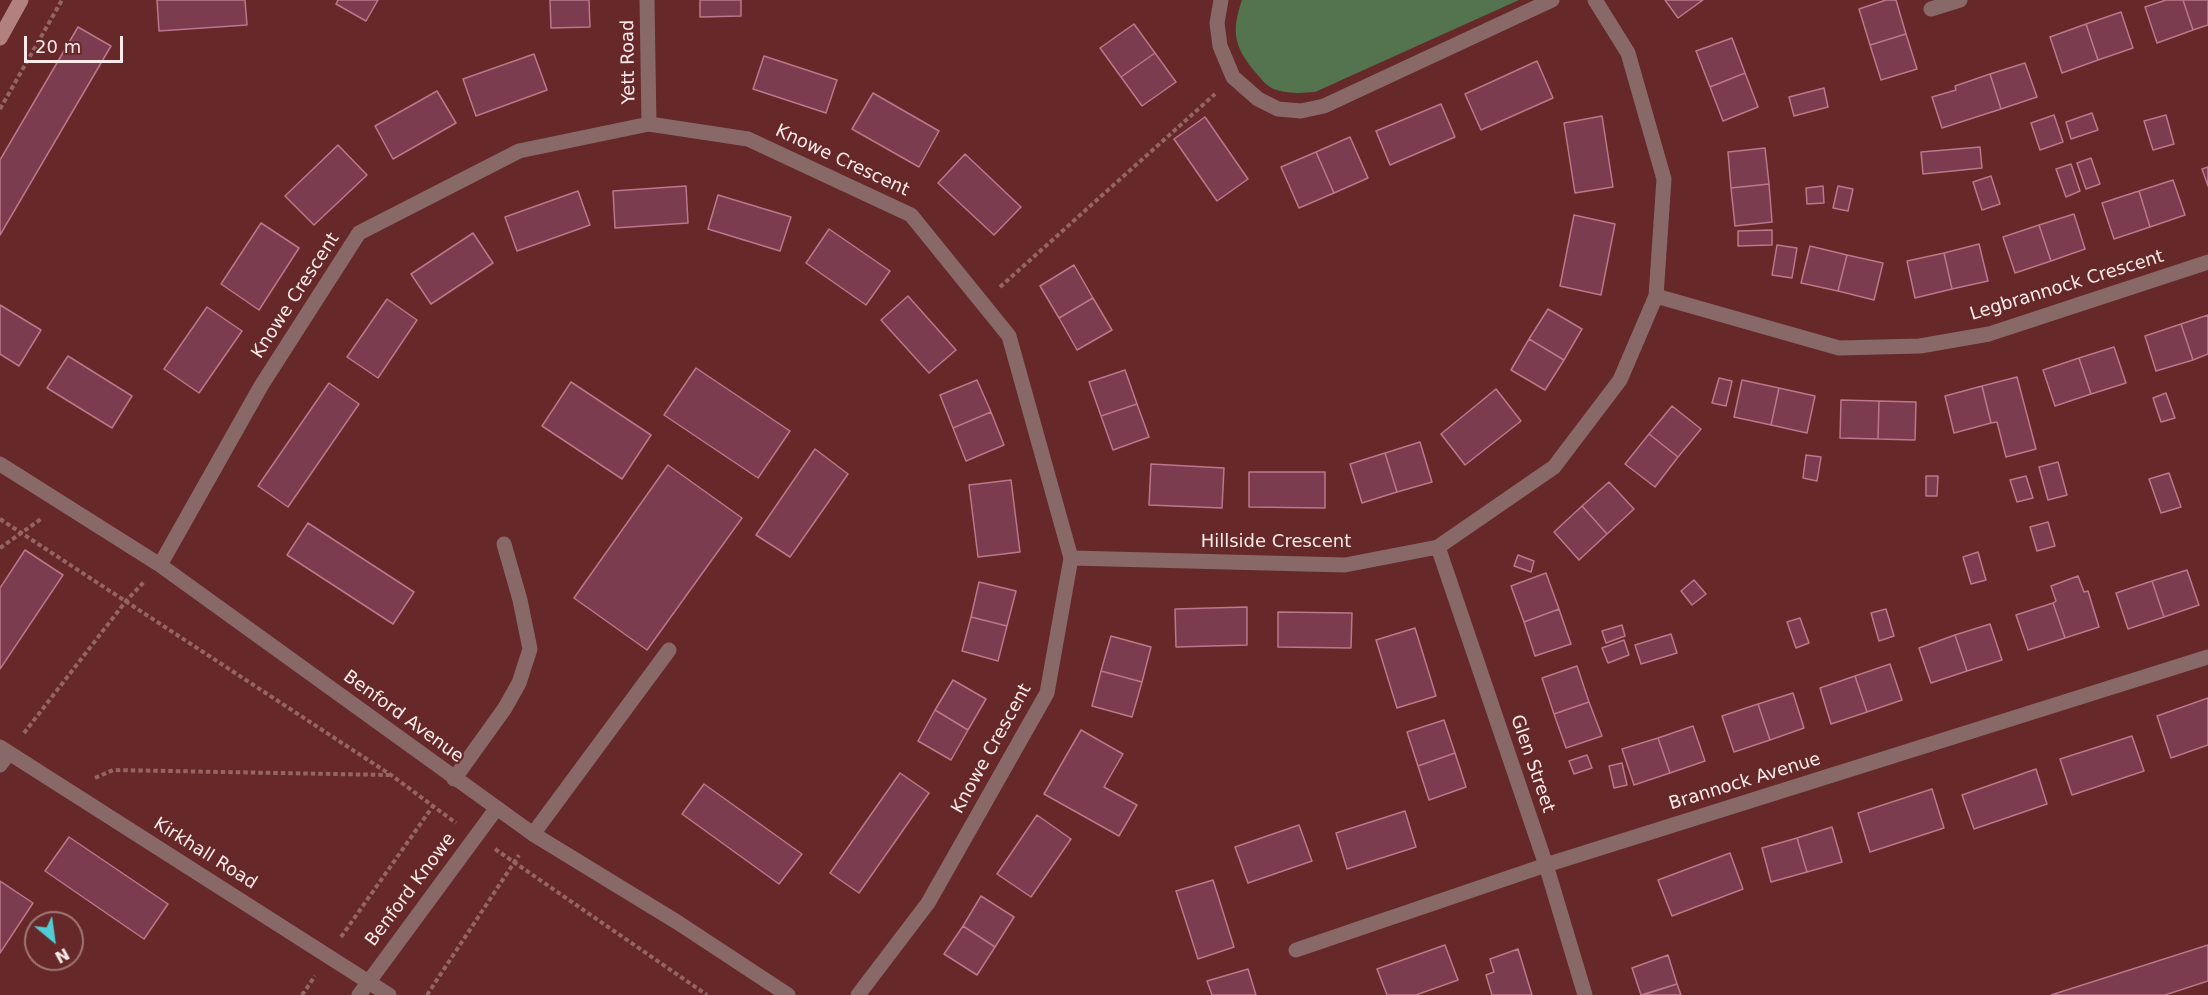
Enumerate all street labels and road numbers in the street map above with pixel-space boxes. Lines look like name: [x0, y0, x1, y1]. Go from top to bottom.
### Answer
street label: Yett Road: [617, 19, 641, 105]
street label: Knowe Crescent: [772, 121, 912, 201]
street label: Knowe Crescent: [247, 229, 345, 363]
street label: Legbrannock Crescent: [1968, 246, 2166, 326]
street label: Hillside Crescent: [1201, 531, 1351, 553]
street label: Benford Avenue: [339, 666, 467, 768]
street label: Knowe Crescent: [947, 680, 1037, 818]
street label: Glen Street: [1505, 712, 1559, 816]
street label: Brannock Avenue: [1667, 749, 1823, 815]
street label: Kirkhall Road: [149, 814, 261, 894]
street label: Benford Knowe: [361, 829, 461, 951]

